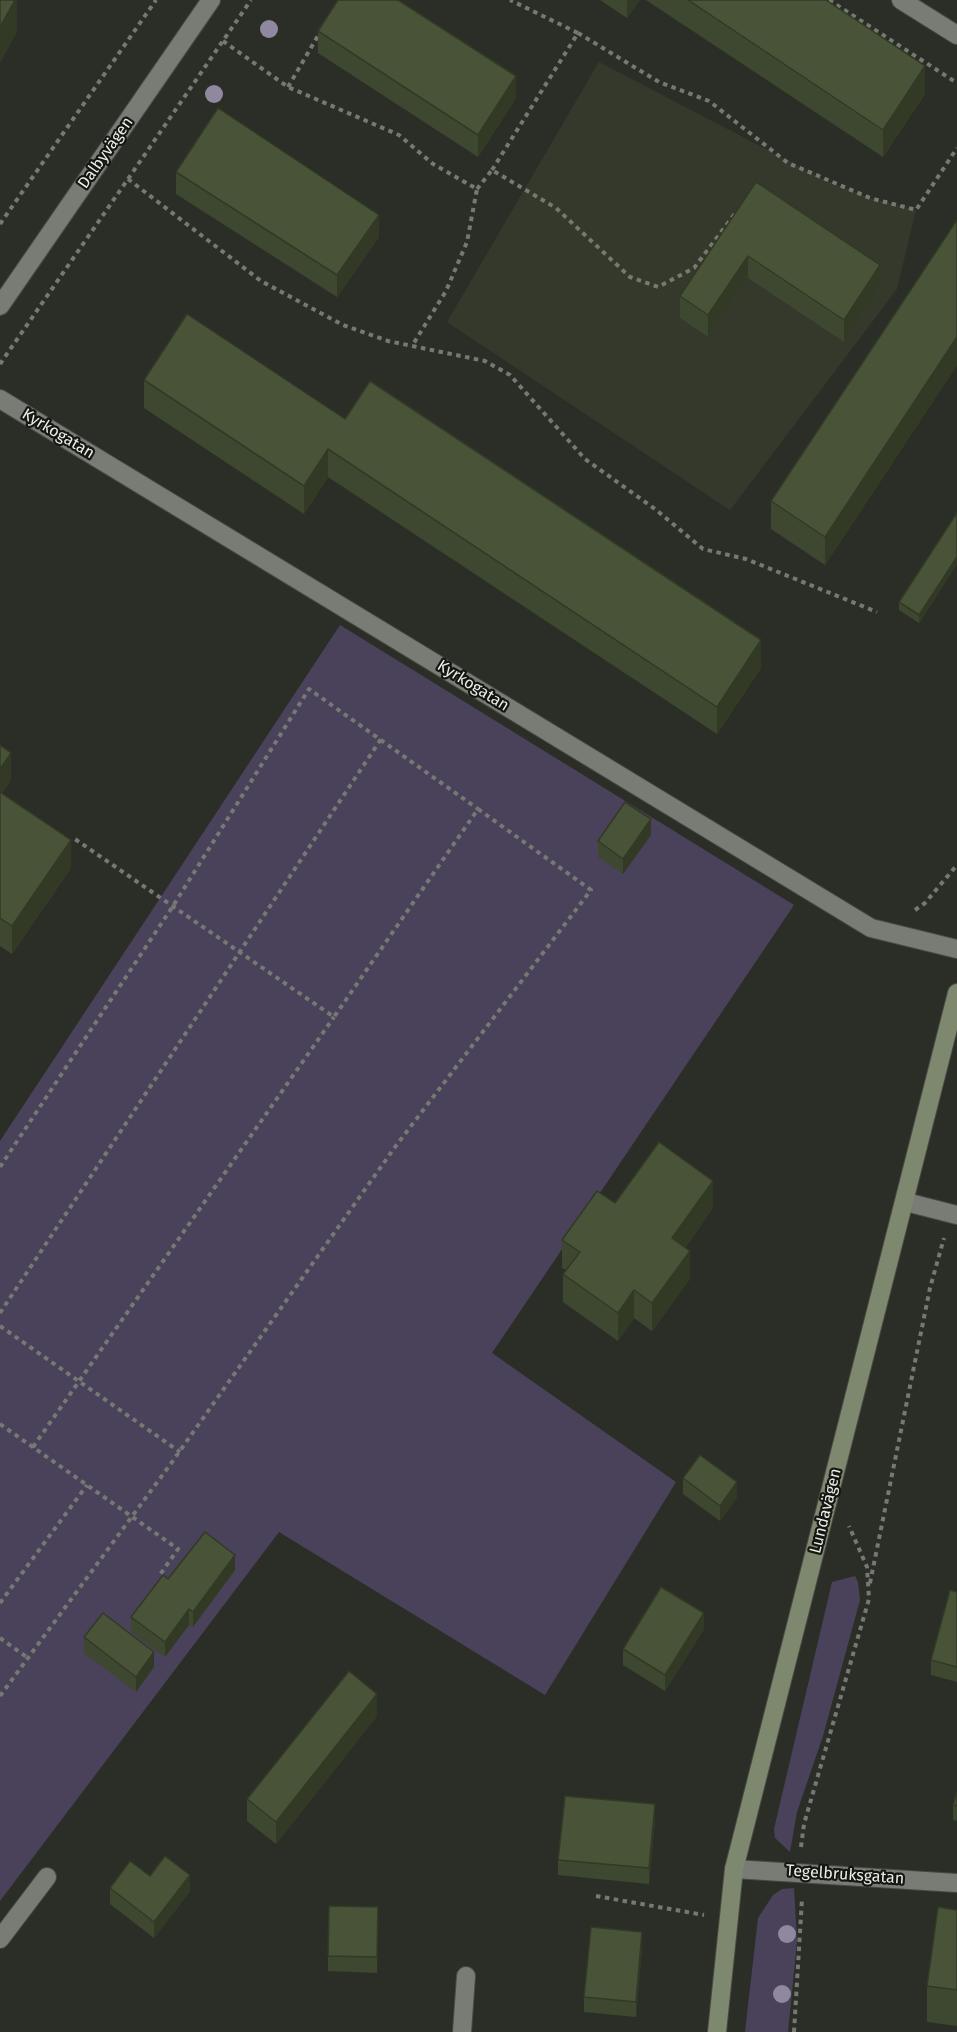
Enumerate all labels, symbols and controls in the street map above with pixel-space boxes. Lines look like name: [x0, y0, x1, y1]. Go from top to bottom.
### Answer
street label: Dalbyvägen: [74, 113, 138, 193]
street label: Kyrkogatan: [18, 405, 98, 463]
street label: Kyrkogatan: [433, 656, 513, 716]
street label: Lundavägen: [806, 1467, 846, 1555]
street label: Tegelbruksgatan: [785, 1861, 905, 1889]

